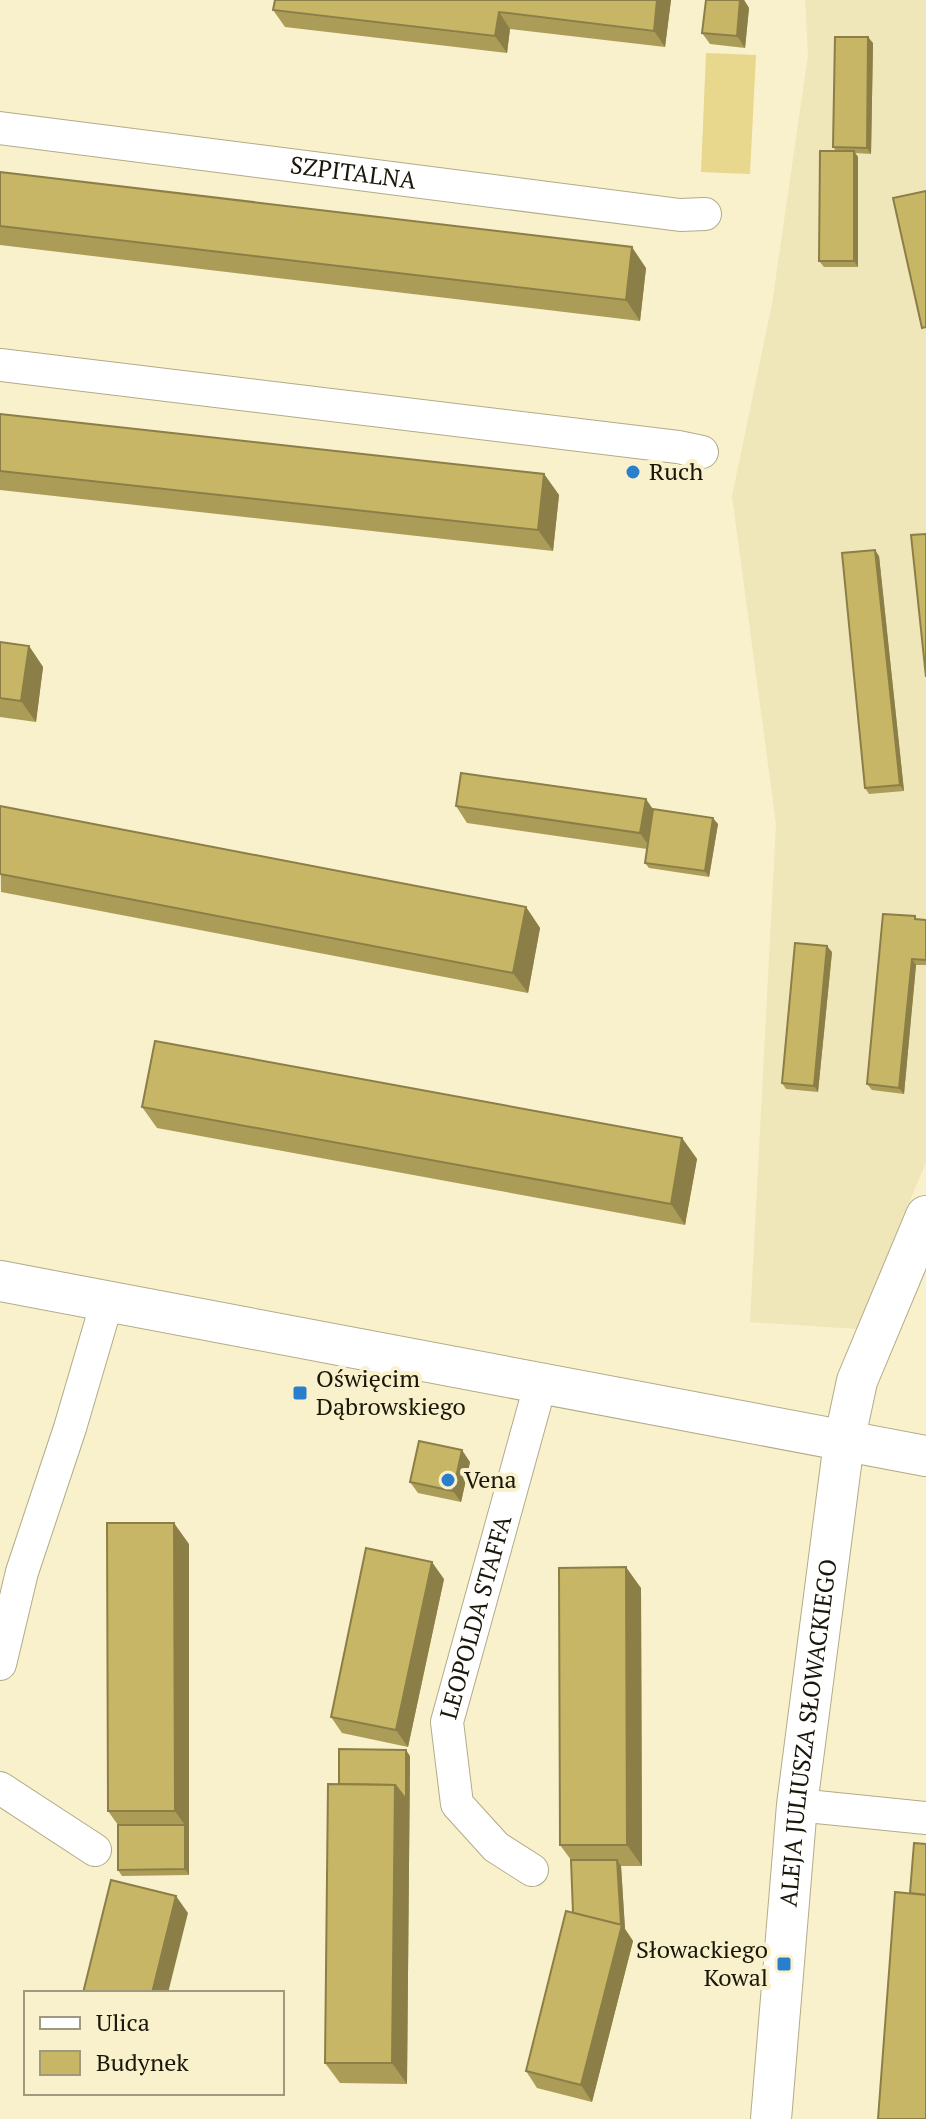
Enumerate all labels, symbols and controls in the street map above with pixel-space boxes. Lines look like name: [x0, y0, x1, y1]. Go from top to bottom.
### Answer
street label: SZPITALNA: [288, 148, 419, 196]
place label: Ruch: [649, 455, 703, 487]
marker: Ruch: [624, 463, 642, 481]
place label: Oświęcim Dąbrowskiego: [316, 1362, 466, 1422]
marker: Oświęcim Dąbrowskiego: [291, 1384, 309, 1402]
place label: Vena: [464, 1463, 517, 1495]
marker: Vena: [439, 1471, 457, 1489]
street label: LEOPOLDA STAFFA: [432, 1511, 519, 1723]
street label: ALEJA JULIUSZA SŁOWACKIEGO: [772, 1557, 844, 1908]
place label: Słowackiego Kowal: [636, 1933, 768, 1993]
marker: Słowackiego Kowal: [775, 1955, 793, 1973]
legend: [24, 1991, 284, 2095]
text: Ulica: [96, 2006, 150, 2038]
text: Budynek: [96, 2046, 189, 2078]

